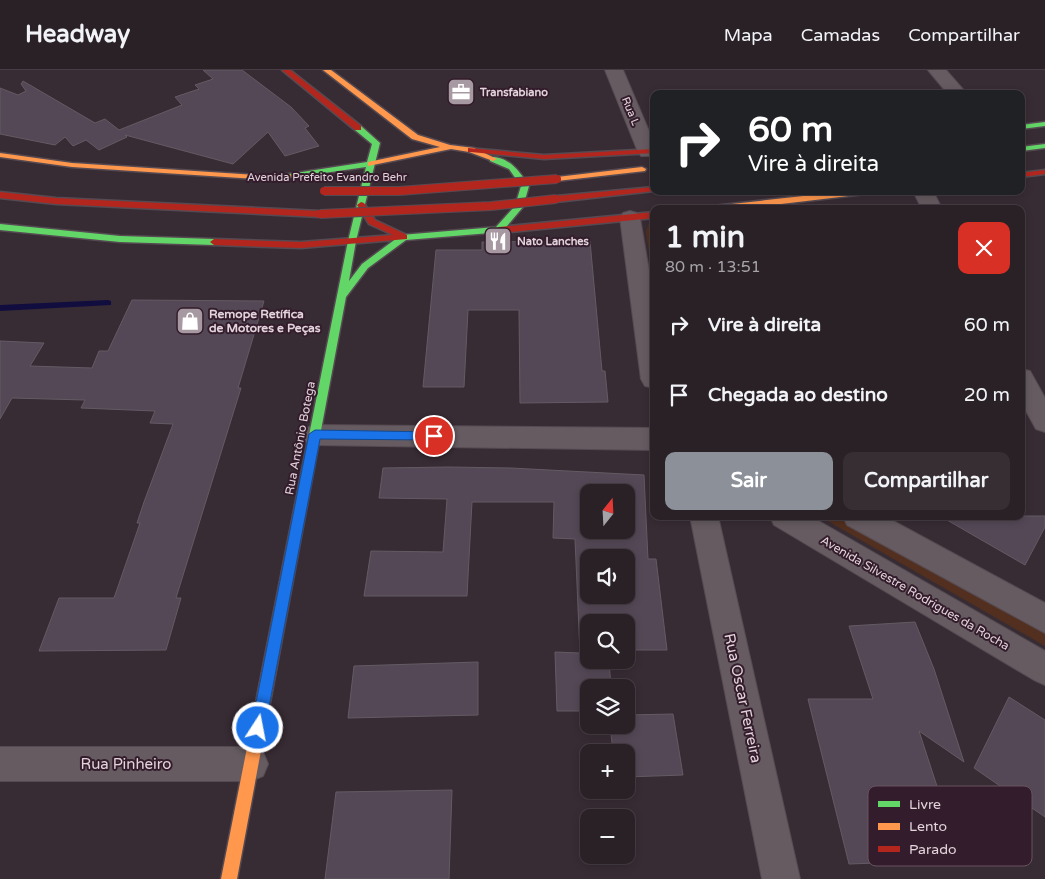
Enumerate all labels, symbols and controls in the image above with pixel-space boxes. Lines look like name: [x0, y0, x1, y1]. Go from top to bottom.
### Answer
text: Headway: [25, 20, 130, 49]
text: Mapa: [724, 24, 773, 46]
text: Camadas: [801, 24, 880, 46]
text: Compartilhar: [908, 24, 1020, 46]
office icon: Transfabiano: [446, 77, 476, 107]
place label: Transfabiano: [479, 86, 548, 99]
street label: Rua L: [619, 95, 642, 128]
text: 60 m: [748, 109, 833, 151]
icon: right: [665, 110, 730, 175]
text: Vire à direita: [748, 151, 879, 177]
street label: Avenida Prefeito Evandro Behr: [247, 171, 408, 184]
text: 1 min: [665, 219, 745, 256]
button: close: [958, 222, 1010, 274]
restaurant icon: Nato Lanches: [483, 226, 513, 256]
place label: Nato Lanches: [517, 235, 590, 248]
text: 80 m · 13:51: [665, 257, 761, 277]
shop icon: Remope Retífica de Motores e Peças: [175, 306, 205, 336]
place label: Remope Retífica de Motores e Peças: [209, 307, 321, 336]
icon: right: [665, 311, 693, 339]
text: Vire à direita: [708, 314, 821, 336]
text: 60 m: [964, 314, 1010, 336]
street label: Rua Antônio Botega: [282, 380, 318, 496]
icon: arrive: [665, 381, 693, 409]
text: Chegada ao destino: [708, 384, 888, 406]
text: 20 m: [964, 384, 1010, 406]
pin: [413, 415, 455, 457]
icon: arrive: [420, 422, 448, 450]
button: Sair: [665, 452, 833, 510]
button: Compartilhar: [843, 452, 1010, 510]
north arrow: [580, 484, 635, 539]
map controls: [580, 484, 635, 864]
street label: Avenida Silvestre Rodrigues da Rocha: [818, 533, 1012, 653]
button: sound: [580, 549, 635, 604]
button: search: [580, 614, 635, 669]
street label: Rua Oscar Ferreira: [720, 631, 766, 765]
button: layers: [580, 679, 635, 734]
position arrow: [231, 701, 283, 753]
button: +: [580, 744, 635, 799]
street label: Rua Pinheiro: [81, 755, 171, 773]
legend: [868, 786, 1032, 866]
text: Livre: [909, 796, 941, 813]
button: −: [580, 809, 635, 864]
text: Lento: [909, 818, 947, 835]
text: Parado: [909, 841, 957, 858]

